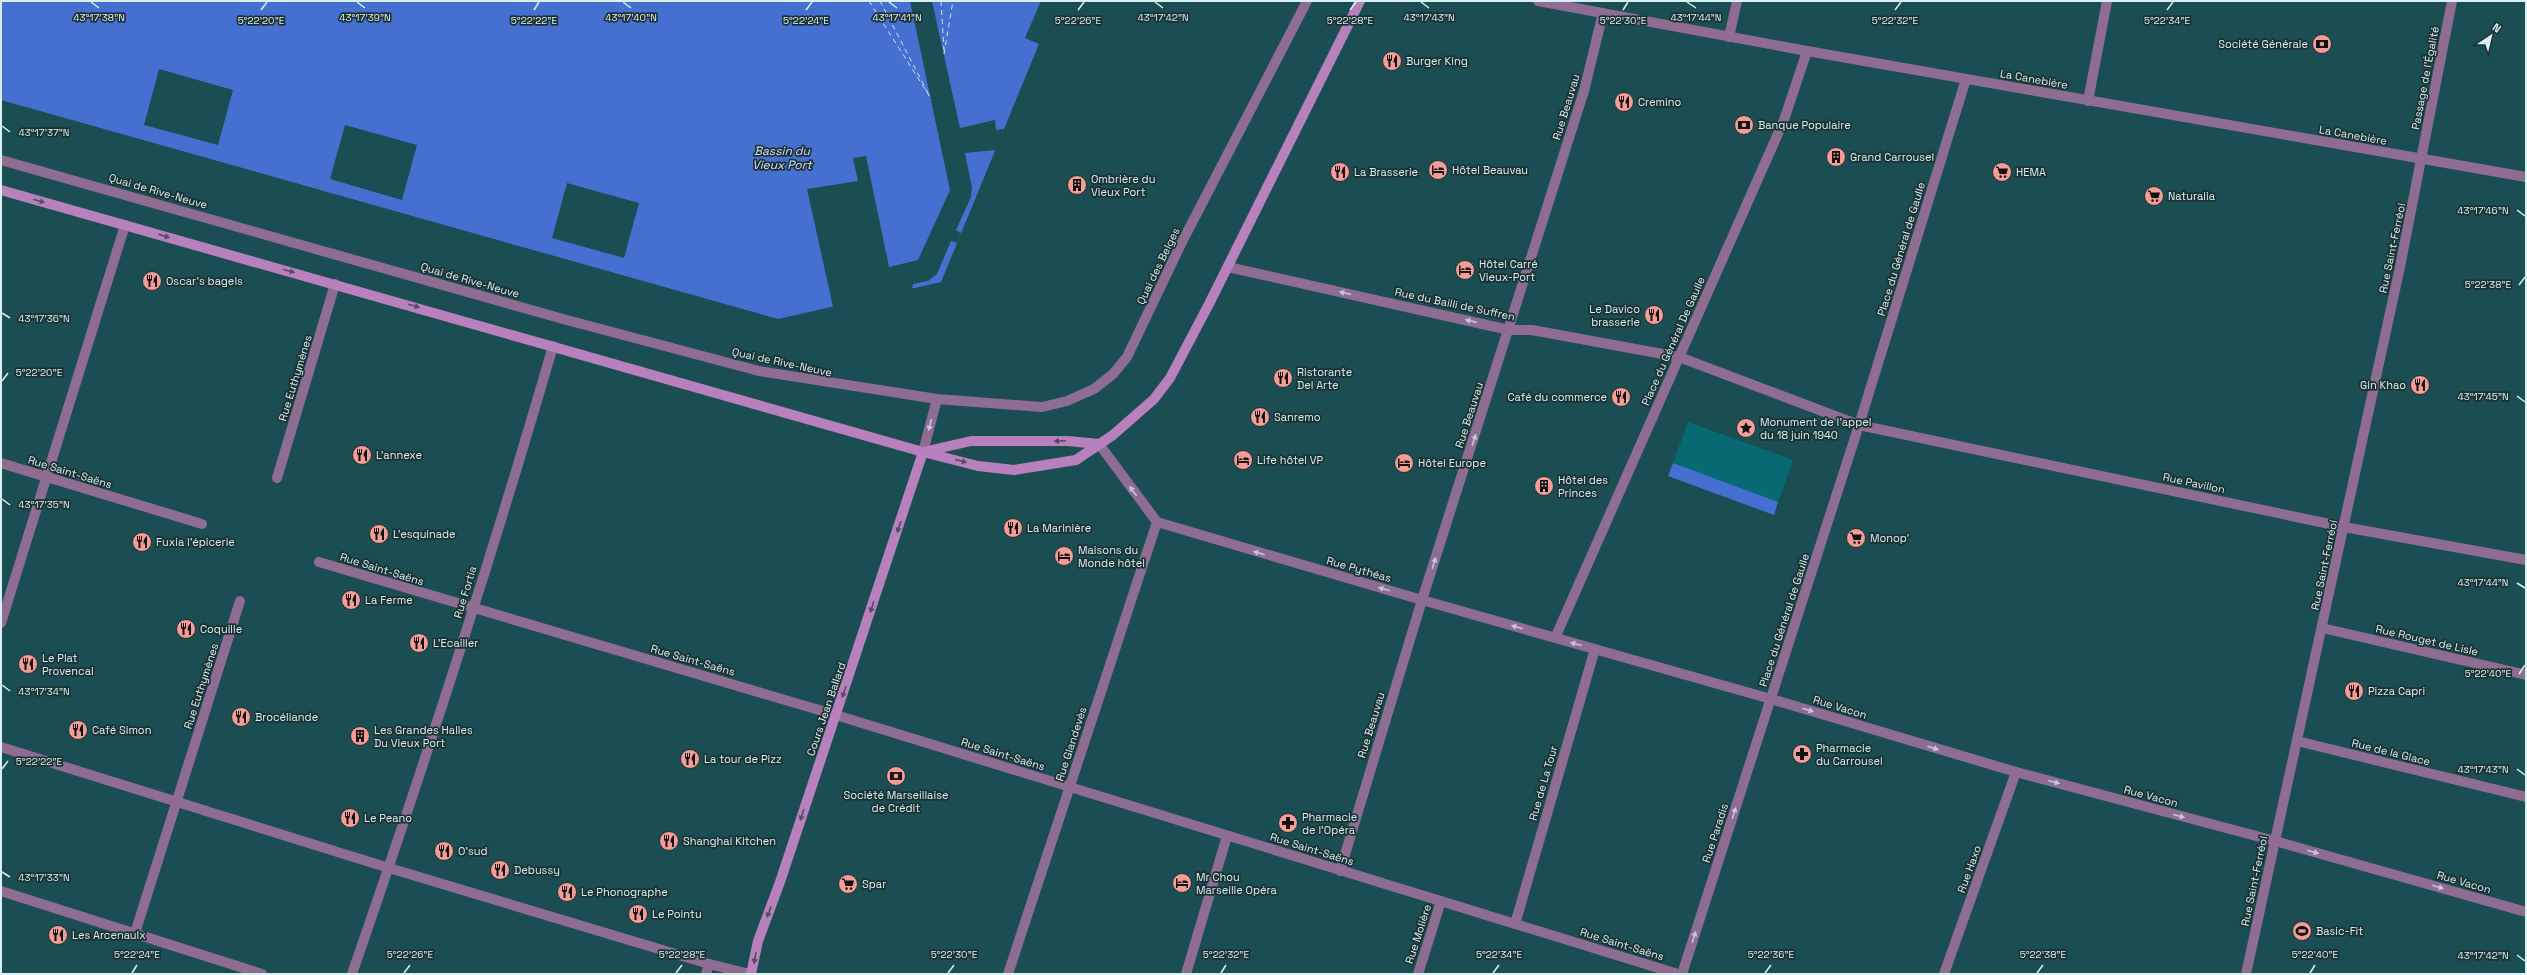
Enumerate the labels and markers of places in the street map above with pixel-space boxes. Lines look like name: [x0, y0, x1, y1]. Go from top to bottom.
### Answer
bank icon: Société Générale: [2311, 33, 2333, 55]
place label: Société Générale: [2218, 37, 2308, 51]
restaurant icon: Burger King: [1381, 50, 1403, 72]
place label: Burger King: [1406, 54, 1468, 68]
restaurant icon: Cremino: [1613, 91, 1635, 113]
place label: Cremino: [1638, 95, 1681, 109]
bank icon: Banque Populaire: [1733, 114, 1755, 136]
place label: Banque Populaire: [1758, 118, 1851, 132]
building icon: Grand Carrousel: [1825, 146, 1847, 168]
place label: Grand Carrousel: [1850, 150, 1934, 164]
hotel icon: Hôtel Beauvau: [1427, 159, 1449, 181]
restaurant icon: La Brasserie: [1329, 161, 1351, 183]
supermarket icon: HEMA: [1991, 161, 2013, 183]
place label: Hôtel Beauvau: [1452, 163, 1528, 177]
place label: La Brasserie: [1354, 165, 1418, 179]
place label: HEMA: [2016, 165, 2046, 179]
place label: Ombrière du Vieux Port: [1091, 172, 1155, 199]
building icon: Ombrière du Vieux Port: [1066, 174, 1088, 196]
supermarket icon: Naturalia: [2143, 185, 2165, 207]
place label: Naturalia: [2168, 189, 2216, 203]
place label: Hôtel Carré Vieux-Port: [1479, 257, 1538, 284]
hotel icon: Hôtel Carré Vieux-Port: [1454, 259, 1476, 281]
restaurant icon: Oscar's bagels: [141, 270, 163, 292]
place label: Oscar's bagels: [166, 274, 243, 288]
place label: Le Davico brasserie: [1589, 302, 1640, 329]
restaurant icon: Le Davico brasserie: [1643, 304, 1665, 326]
place label: Ristorante Del Arte: [1297, 365, 1352, 392]
restaurant icon: Ristorante Del Arte: [1272, 367, 1294, 389]
restaurant icon: Gin Khao: [2409, 374, 2431, 396]
place label: Gin Khao: [2360, 378, 2406, 392]
restaurant icon: Café du commerce: [1610, 386, 1632, 408]
place label: Café du commerce: [1508, 390, 1607, 404]
restaurant icon: Sanremo: [1249, 406, 1271, 428]
place label: Sanremo: [1274, 410, 1321, 424]
place label: Monument de l’appel du 18 juin 1940: [1760, 415, 1871, 442]
place icon: Monument de l’appel du 18 juin 1940: [1735, 417, 1757, 439]
restaurant icon: L'annexe: [351, 444, 373, 466]
place label: L'annexe: [376, 448, 422, 462]
hotel icon: Life hôtel VP: [1232, 449, 1254, 471]
hotel icon: Hôtel Europe: [1393, 452, 1415, 474]
place label: Life hôtel VP: [1257, 453, 1324, 467]
place label: Hôtel Europe: [1418, 456, 1486, 470]
place label: Hôtel des Princes: [1558, 473, 1608, 500]
building icon: Hôtel des Princes: [1533, 475, 1555, 497]
restaurant icon: La Marinière: [1002, 517, 1024, 539]
place label: La Marinière: [1027, 521, 1091, 535]
restaurant icon: L'esquinade: [368, 523, 390, 545]
place label: L'esquinade: [393, 527, 456, 541]
supermarket icon: Monop': [1845, 527, 1867, 549]
restaurant icon: Fuxia l'épicerie: [131, 531, 153, 553]
place label: Monop': [1870, 531, 1910, 545]
place label: Fuxia l'épicerie: [156, 535, 235, 549]
place label: Maisons du Monde hôtel: [1078, 543, 1145, 570]
hotel icon: Maisons du Monde hôtel: [1053, 545, 1075, 567]
restaurant icon: La Ferme: [340, 589, 362, 611]
place label: La Ferme: [365, 593, 413, 607]
restaurant icon: Coquille: [175, 618, 197, 640]
place label: Coquille: [200, 622, 242, 636]
restaurant icon: L'Ecailler: [408, 632, 430, 654]
place label: L'Ecailler: [433, 636, 478, 650]
place label: Le Plat Provencal: [42, 651, 94, 678]
restaurant icon: Le Plat Provencal: [17, 653, 39, 675]
restaurant icon: Pizza Capri: [2343, 680, 2365, 702]
place label: Pizza Capri: [2368, 684, 2426, 698]
restaurant icon: Brocéliande: [230, 706, 252, 728]
place label: Brocéliande: [255, 710, 318, 724]
restaurant icon: Café Simon: [67, 719, 89, 741]
place label: Café Simon: [92, 723, 151, 737]
place label: Les Grandes Halles Du Vieux Port: [374, 723, 473, 750]
building icon: Les Grandes Halles Du Vieux Port: [349, 725, 371, 747]
place label: Pharmacie du Carrousel: [1816, 741, 1883, 768]
pharmacy icon: Pharmacie du Carrousel: [1791, 743, 1813, 765]
restaurant icon: La tour de Pizz: [679, 748, 701, 770]
place label: La tour de Pizz: [704, 752, 782, 766]
bank icon: Société Marseillaise de Crédit: [885, 765, 907, 787]
place label: Société Marseillaise de Crédit: [844, 788, 948, 815]
restaurant icon: Le Peano: [339, 807, 361, 829]
place label: Pharmacie de l'Opéra: [1302, 810, 1357, 837]
place label: Le Peano: [364, 811, 412, 825]
pharmacy icon: Pharmacie de l'Opéra: [1277, 812, 1299, 834]
restaurant icon: Shanghai Kitchen: [658, 830, 680, 852]
place label: Shanghai Kitchen: [683, 834, 776, 848]
restaurant icon: O'sud: [433, 840, 455, 862]
place label: O'sud: [458, 844, 488, 858]
restaurant icon: Debussy: [489, 859, 511, 881]
place label: Debussy: [514, 863, 560, 877]
place label: Mr Chou Marseille Opéra: [1196, 870, 1278, 897]
hotel icon: Mr Chou Marseille Opéra: [1171, 872, 1193, 894]
supermarket icon: Spar: [837, 873, 859, 895]
place label: Spar: [862, 877, 886, 891]
restaurant icon: Le Phonographe: [556, 881, 578, 903]
place label: Le Phonographe: [581, 885, 668, 899]
restaurant icon: Le Pointu: [627, 903, 649, 925]
place label: Le Pointu: [652, 907, 702, 921]
sports icon: Basic-Fit: [2291, 920, 2313, 942]
restaurant icon: Les Arcenaulx: [47, 924, 69, 946]
place label: Basic-Fit: [2316, 924, 2363, 938]
place label: Les Arcenaulx: [72, 928, 146, 942]

